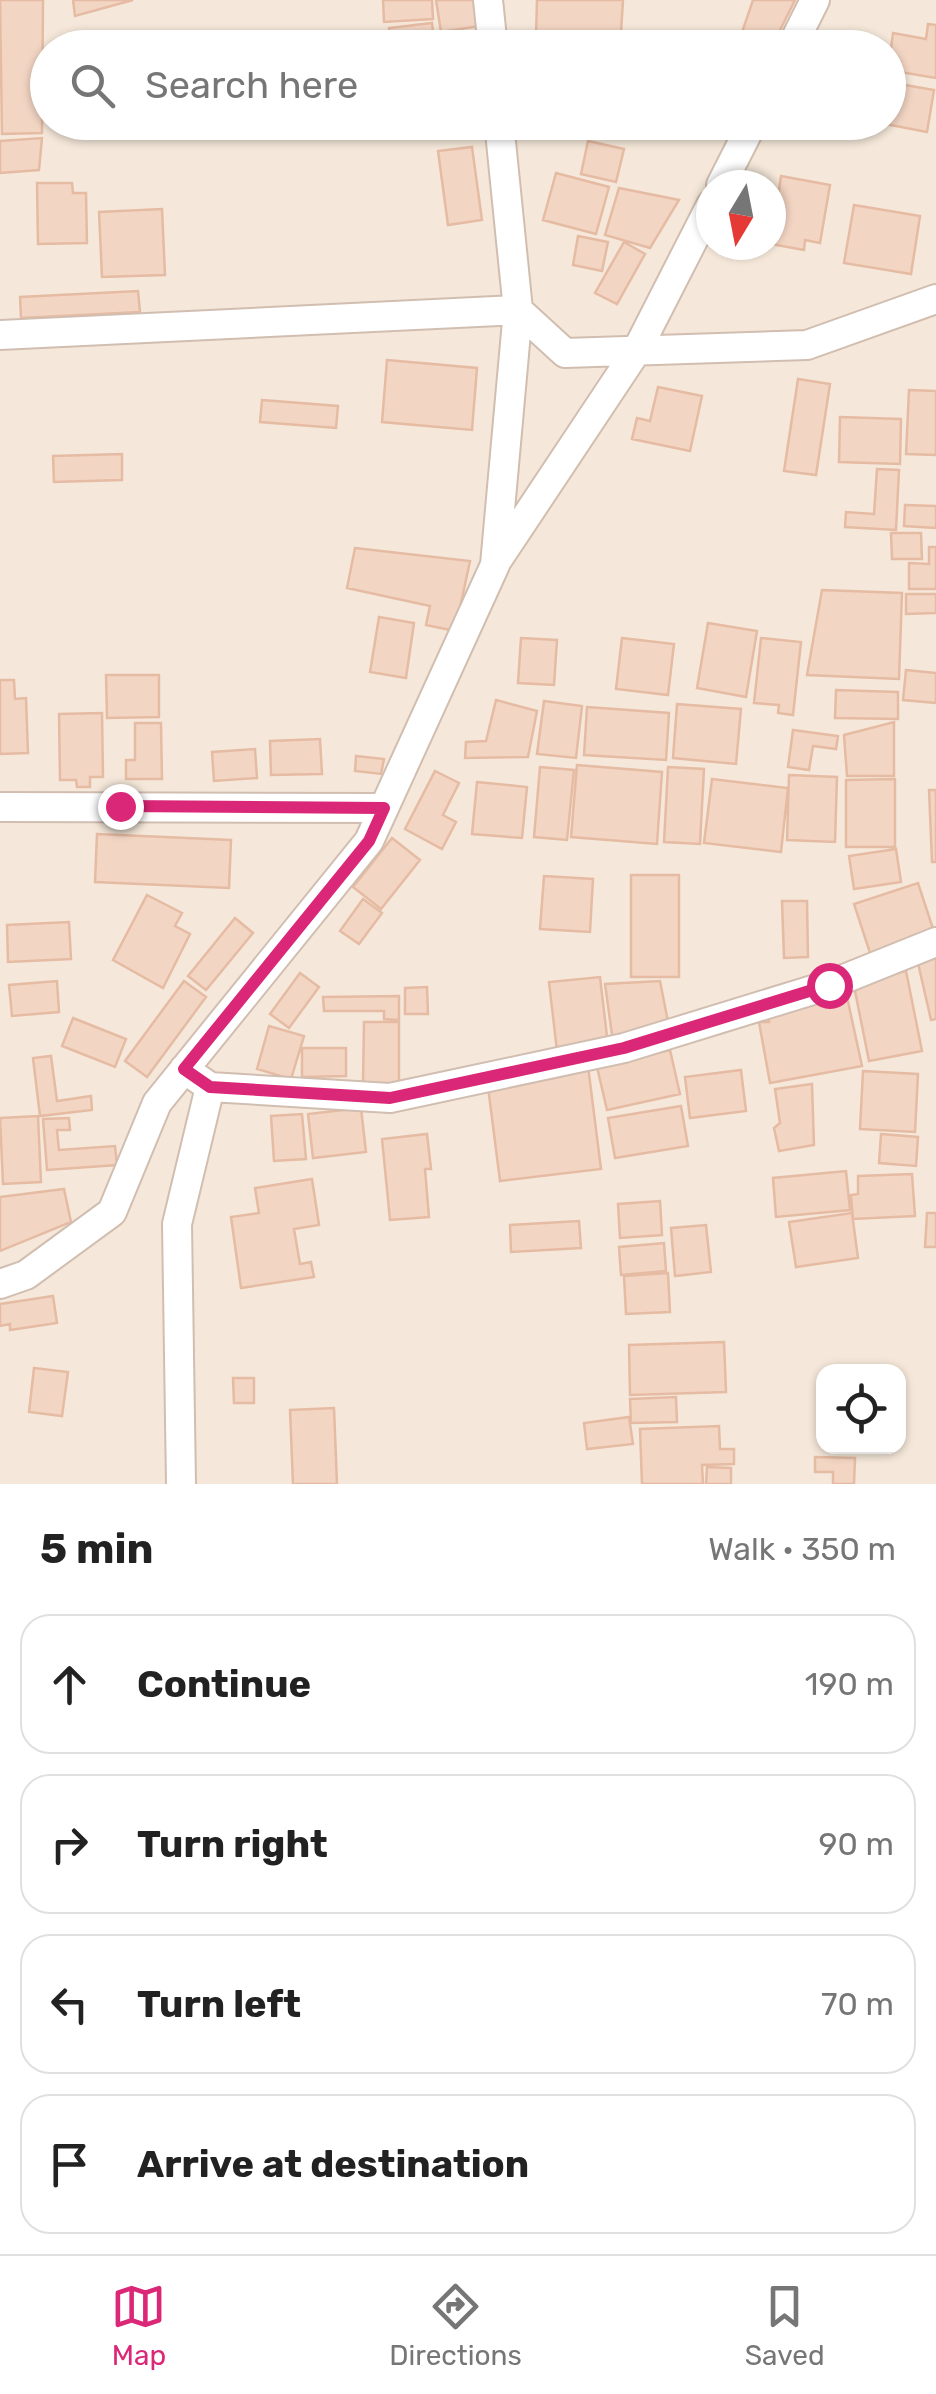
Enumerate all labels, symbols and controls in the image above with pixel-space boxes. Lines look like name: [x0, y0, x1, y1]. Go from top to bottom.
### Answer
search box: [30, 30, 906, 140]
icon: search: [65, 58, 120, 113]
text: Search here: [145, 62, 358, 108]
north arrow: [696, 170, 786, 260]
route end: [98, 784, 144, 830]
route start: [807, 963, 853, 1009]
map controls: [816, 1364, 906, 1454]
button: locate: [816, 1364, 906, 1454]
text: 5 min: [40, 1524, 154, 1574]
text: Walk · 350 m: [708, 1530, 896, 1568]
icon: ahead: [42, 1657, 97, 1712]
text: Continue: [137, 1661, 311, 1707]
text: 190 m: [805, 1665, 894, 1703]
icon: right: [42, 1817, 97, 1872]
text: Turn right: [137, 1821, 328, 1867]
text: 90 m: [818, 1825, 894, 1863]
icon: left: [42, 1977, 97, 2032]
text: Turn left: [137, 1981, 301, 2027]
text: 70 m: [821, 1985, 894, 2023]
icon: arrive: [42, 2137, 97, 2192]
text: Arrive at destination: [137, 2141, 529, 2187]
tab: Map: [111, 2279, 166, 2372]
tab: Directions: [389, 2279, 522, 2372]
tab: Saved: [745, 2279, 825, 2372]

